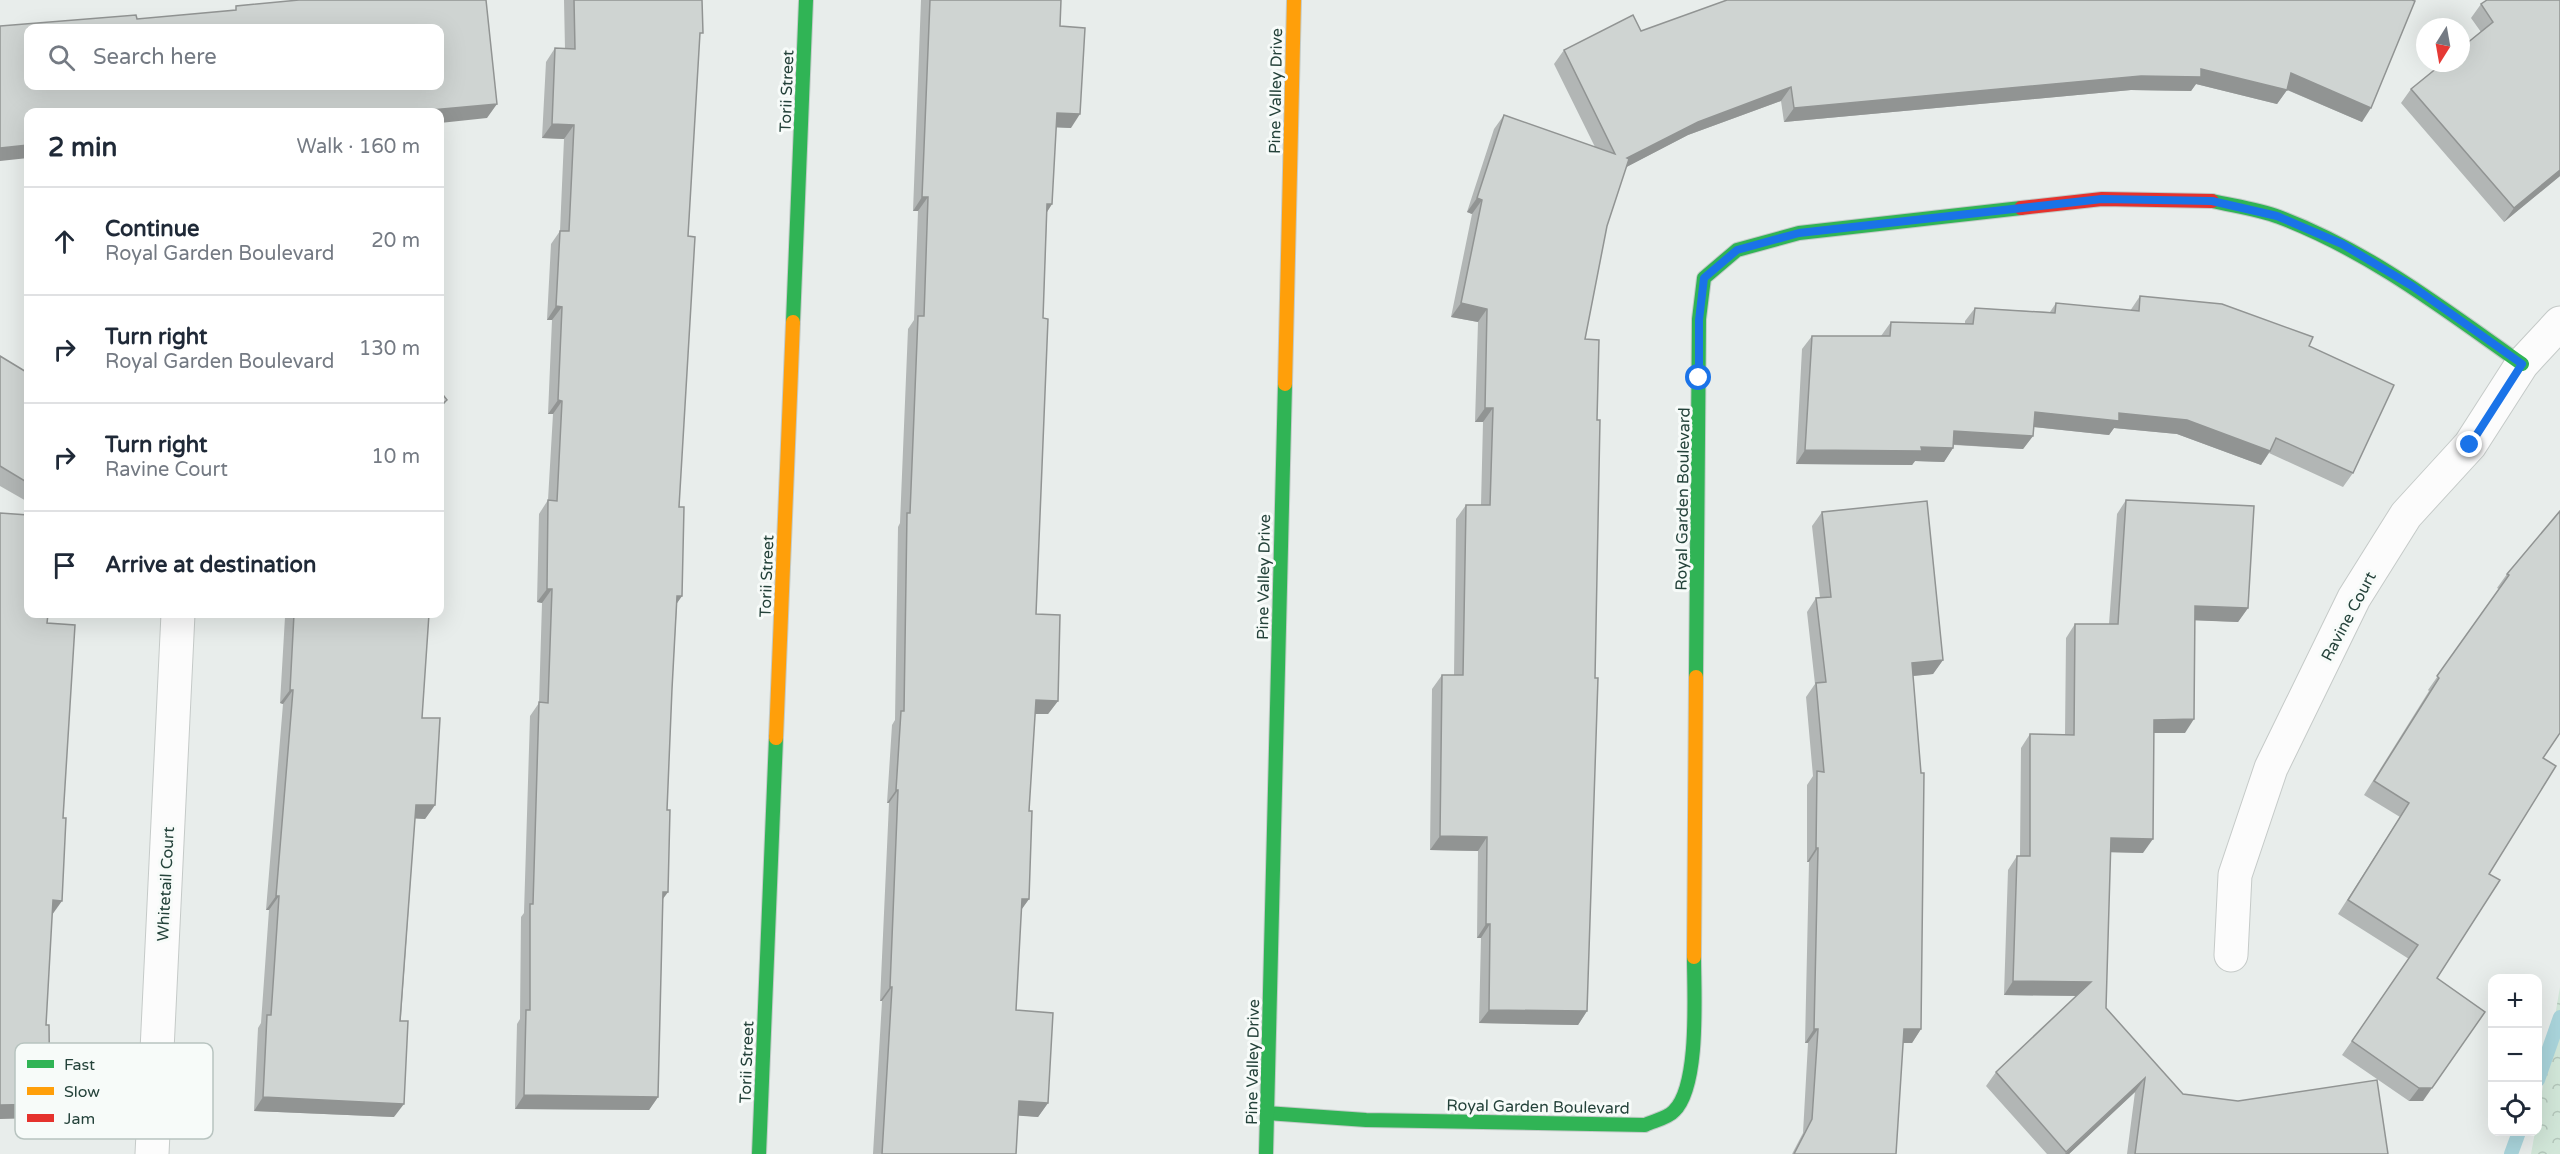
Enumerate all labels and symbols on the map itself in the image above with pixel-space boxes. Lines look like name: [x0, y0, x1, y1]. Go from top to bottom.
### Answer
north arrow: [2416, 18, 2470, 72]
street label: Pine Valley Drive: [1265, 28, 1287, 154]
street label: Torii Street: [776, 49, 798, 133]
route start: [1685, 364, 1711, 390]
street label: Royal Garden Boulevard: [1671, 407, 1695, 591]
route end: [2456, 431, 2482, 457]
street label: Pine Valley Drive: [1253, 514, 1275, 640]
street label: Torii Street: [756, 534, 778, 618]
street label: Ravine Court: [2317, 568, 2381, 665]
street label: Whitetail Court: [153, 826, 179, 942]
street label: Pine Valley Drive: [1242, 999, 1264, 1125]
street label: Torii Street: [736, 1020, 758, 1104]
legend: [15, 1043, 213, 1139]
text: Fast: [64, 1055, 95, 1075]
text: Slow: [64, 1082, 100, 1102]
street label: Royal Garden Boulevard: [1446, 1095, 1630, 1119]
text: Jam: [64, 1109, 95, 1129]

